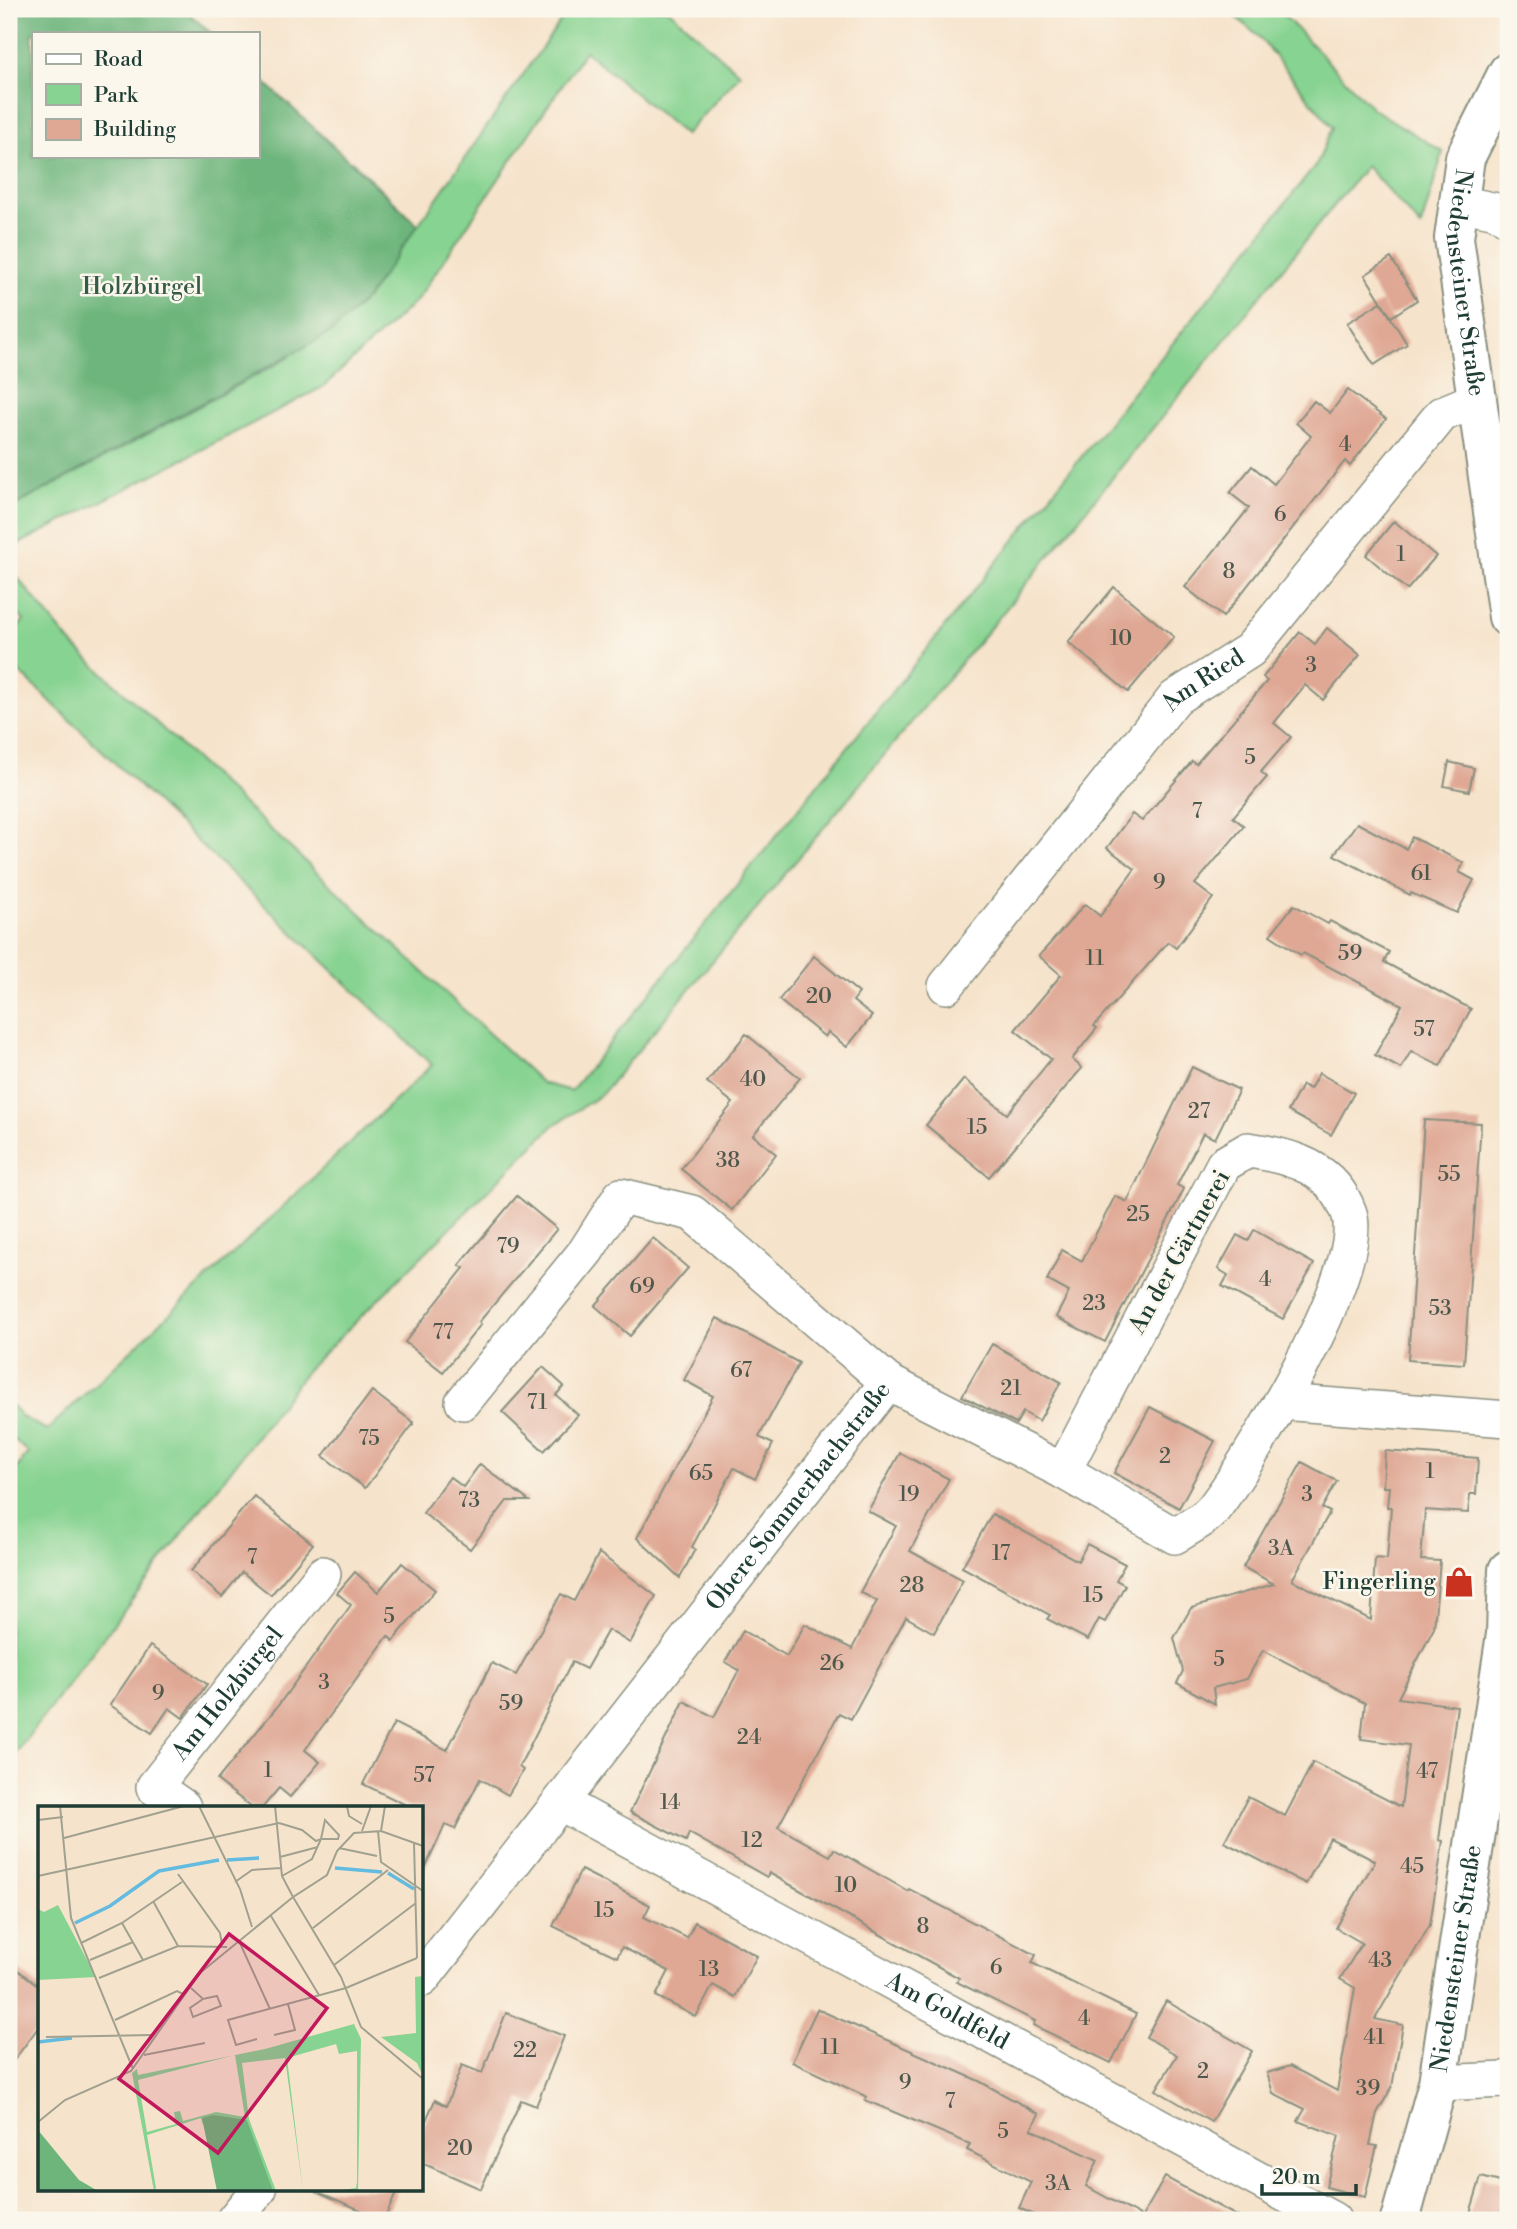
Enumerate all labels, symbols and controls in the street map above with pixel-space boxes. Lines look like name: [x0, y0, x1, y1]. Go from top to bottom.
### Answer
legend: [32, 32, 259, 158]
text: Road: [94, 47, 143, 73]
text: Park: [94, 83, 139, 109]
text: Building: [93, 117, 176, 143]
street label: Niedensteiner Straße: [1438, 167, 1491, 398]
park label: Holzbürgel: [82, 272, 202, 302]
house number: 4: [1339, 432, 1351, 458]
house number: 6: [1274, 502, 1287, 528]
house number: 1: [1396, 542, 1406, 568]
house number: 8: [1223, 559, 1235, 585]
house number: 10: [1110, 626, 1132, 652]
street label: Am Ried: [1154, 642, 1250, 719]
house number: 3: [1305, 653, 1317, 679]
house number: 5: [1244, 745, 1256, 771]
house number: 7: [1192, 799, 1203, 825]
house number: 61: [1410, 861, 1432, 887]
house number: 9: [1153, 870, 1165, 896]
house number: 59: [1338, 941, 1362, 967]
house number: 11: [1086, 946, 1104, 972]
house number: 20: [806, 984, 832, 1010]
house number: 57: [1413, 1017, 1435, 1043]
house number: 40: [740, 1067, 766, 1093]
house number: 27: [1188, 1099, 1211, 1125]
house number: 15: [967, 1115, 987, 1141]
house number: 38: [716, 1148, 740, 1174]
house number: 55: [1437, 1162, 1461, 1188]
street label: An der Gärtnerei: [1122, 1165, 1237, 1340]
house number: 25: [1126, 1202, 1150, 1228]
house number: 79: [497, 1234, 519, 1260]
house number: 4: [1259, 1267, 1271, 1293]
house number: 69: [629, 1274, 655, 1300]
house number: 23: [1082, 1291, 1106, 1317]
house number: 53: [1428, 1296, 1452, 1322]
house number: 77: [432, 1320, 454, 1346]
house number: 67: [730, 1358, 753, 1384]
street label: Obere Sommerbachstraße: [700, 1376, 897, 1617]
house number: 21: [1000, 1376, 1022, 1402]
house number: 71: [527, 1390, 547, 1416]
house number: 75: [358, 1426, 380, 1452]
house number: 2: [1159, 1444, 1171, 1470]
house number: 1: [1425, 1459, 1435, 1485]
house number: 65: [689, 1461, 713, 1487]
house number: 19: [898, 1482, 920, 1508]
house number: 3: [1301, 1482, 1313, 1508]
house number: 73: [458, 1488, 480, 1514]
house number: 3A: [1268, 1536, 1295, 1562]
house number: 17: [992, 1541, 1011, 1567]
house number: 7: [247, 1545, 258, 1571]
shop icon: Fingerling: [1442, 1565, 1476, 1599]
place label: Fingerling: [1322, 1567, 1437, 1597]
house number: 28: [900, 1573, 924, 1599]
house number: 15: [1083, 1583, 1103, 1609]
house number: 5: [383, 1604, 395, 1630]
street label: Am Holzbürgel: [165, 1621, 290, 1768]
house number: 5: [1213, 1647, 1225, 1673]
house number: 26: [820, 1651, 845, 1677]
house number: 3: [318, 1670, 330, 1696]
house number: 9: [152, 1681, 164, 1707]
house number: 59: [499, 1691, 523, 1717]
house number: 24: [737, 1725, 761, 1751]
house number: 1: [263, 1758, 273, 1784]
house number: 47: [1416, 1759, 1439, 1785]
house number: 57: [413, 1763, 435, 1789]
house number: 14: [660, 1790, 680, 1816]
inset map: [38, 1806, 424, 2190]
house number: 12: [741, 1828, 763, 1854]
street label: Niedensteiner Straße: [1425, 1843, 1489, 2074]
house number: 45: [1400, 1854, 1424, 1880]
house number: 10: [835, 1873, 857, 1899]
house number: 15: [594, 1898, 614, 1924]
house number: 8: [917, 1914, 929, 1940]
house number: 43: [1368, 1948, 1392, 1974]
house number: 6: [990, 1955, 1003, 1981]
house number: 13: [699, 1957, 719, 1983]
street label: Am Goldfeld: [880, 1966, 1014, 2057]
house number: 4: [1078, 2006, 1090, 2032]
house number: 41: [1363, 2025, 1385, 2051]
house number: 11: [821, 2035, 839, 2061]
house number: 22: [513, 2038, 537, 2064]
house number: 2: [1197, 2059, 1209, 2085]
house number: 9: [899, 2070, 911, 2096]
house number: 39: [1356, 2076, 1380, 2102]
house number: 7: [945, 2089, 956, 2115]
house number: 5: [997, 2119, 1009, 2145]
house number: 20: [447, 2136, 473, 2162]
scale bar: [1262, 2152, 1356, 2196]
text: 20 m: [1272, 2165, 1321, 2191]
house number: 3A: [1045, 2171, 1072, 2197]

